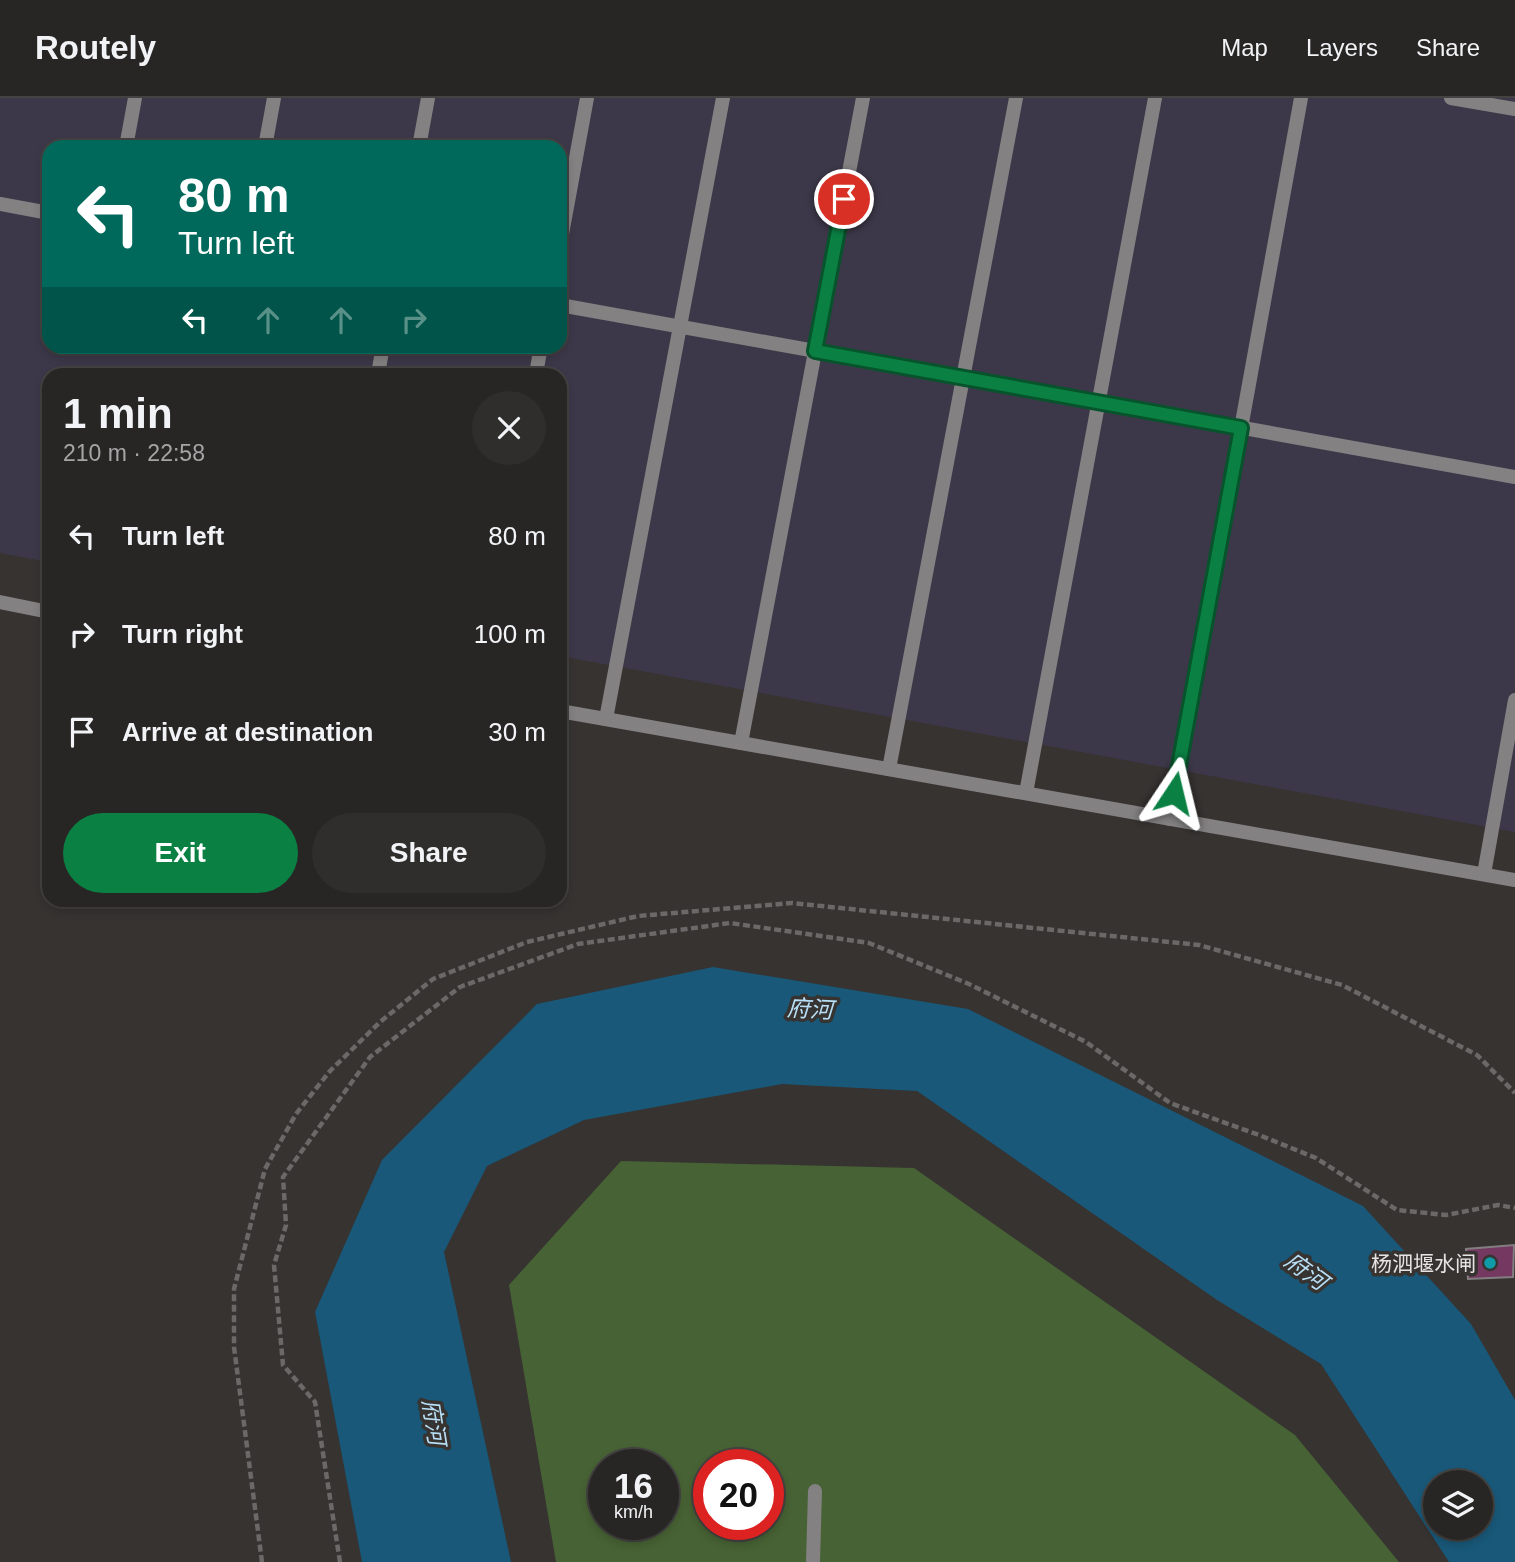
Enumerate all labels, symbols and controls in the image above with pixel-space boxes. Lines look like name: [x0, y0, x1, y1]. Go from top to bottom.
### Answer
text: Routely: [35, 29, 156, 66]
text: Map: [1221, 34, 1268, 61]
text: Layers: [1306, 34, 1378, 61]
text: Share: [1416, 34, 1480, 61]
icon: left: [63, 168, 154, 259]
text: 80 m: [178, 168, 290, 222]
pin: [814, 169, 874, 229]
icon: arrive: [825, 180, 863, 218]
text: Turn left: [178, 225, 294, 261]
icon: left: [176, 301, 214, 339]
icon: ahead: [249, 301, 287, 339]
icon: ahead: [322, 301, 360, 339]
icon: right: [395, 301, 433, 339]
text: 1 min: [63, 390, 173, 437]
button: close: [472, 391, 546, 465]
text: 210 m · 22:58: [63, 440, 205, 466]
icon: left: [63, 517, 101, 555]
text: Turn left: [122, 521, 224, 551]
text: 80 m: [488, 521, 546, 551]
icon: right: [63, 615, 101, 653]
text: Turn right: [122, 619, 243, 649]
text: 100 m: [474, 619, 546, 649]
icon: arrive: [63, 713, 101, 751]
text: Arrive at destination: [122, 717, 373, 747]
text: 30 m: [488, 717, 546, 747]
position arrow: [1137, 756, 1211, 830]
button: Exit: [63, 813, 298, 893]
button: Share: [312, 813, 546, 893]
water label: 府河: [786, 995, 838, 1023]
water label: 府河: [1280, 1247, 1335, 1297]
place label: 杨泗堰水闸: [1371, 1252, 1476, 1275]
marker: 杨泗堰水闸: [1482, 1255, 1498, 1271]
water label: 府河: [418, 1397, 451, 1451]
speed limit sign: 20: [693, 1449, 784, 1540]
text: 16: [614, 1466, 653, 1505]
map controls: [1423, 1470, 1493, 1540]
button: layers: [1423, 1470, 1493, 1540]
text: km/h: [614, 1502, 653, 1522]

